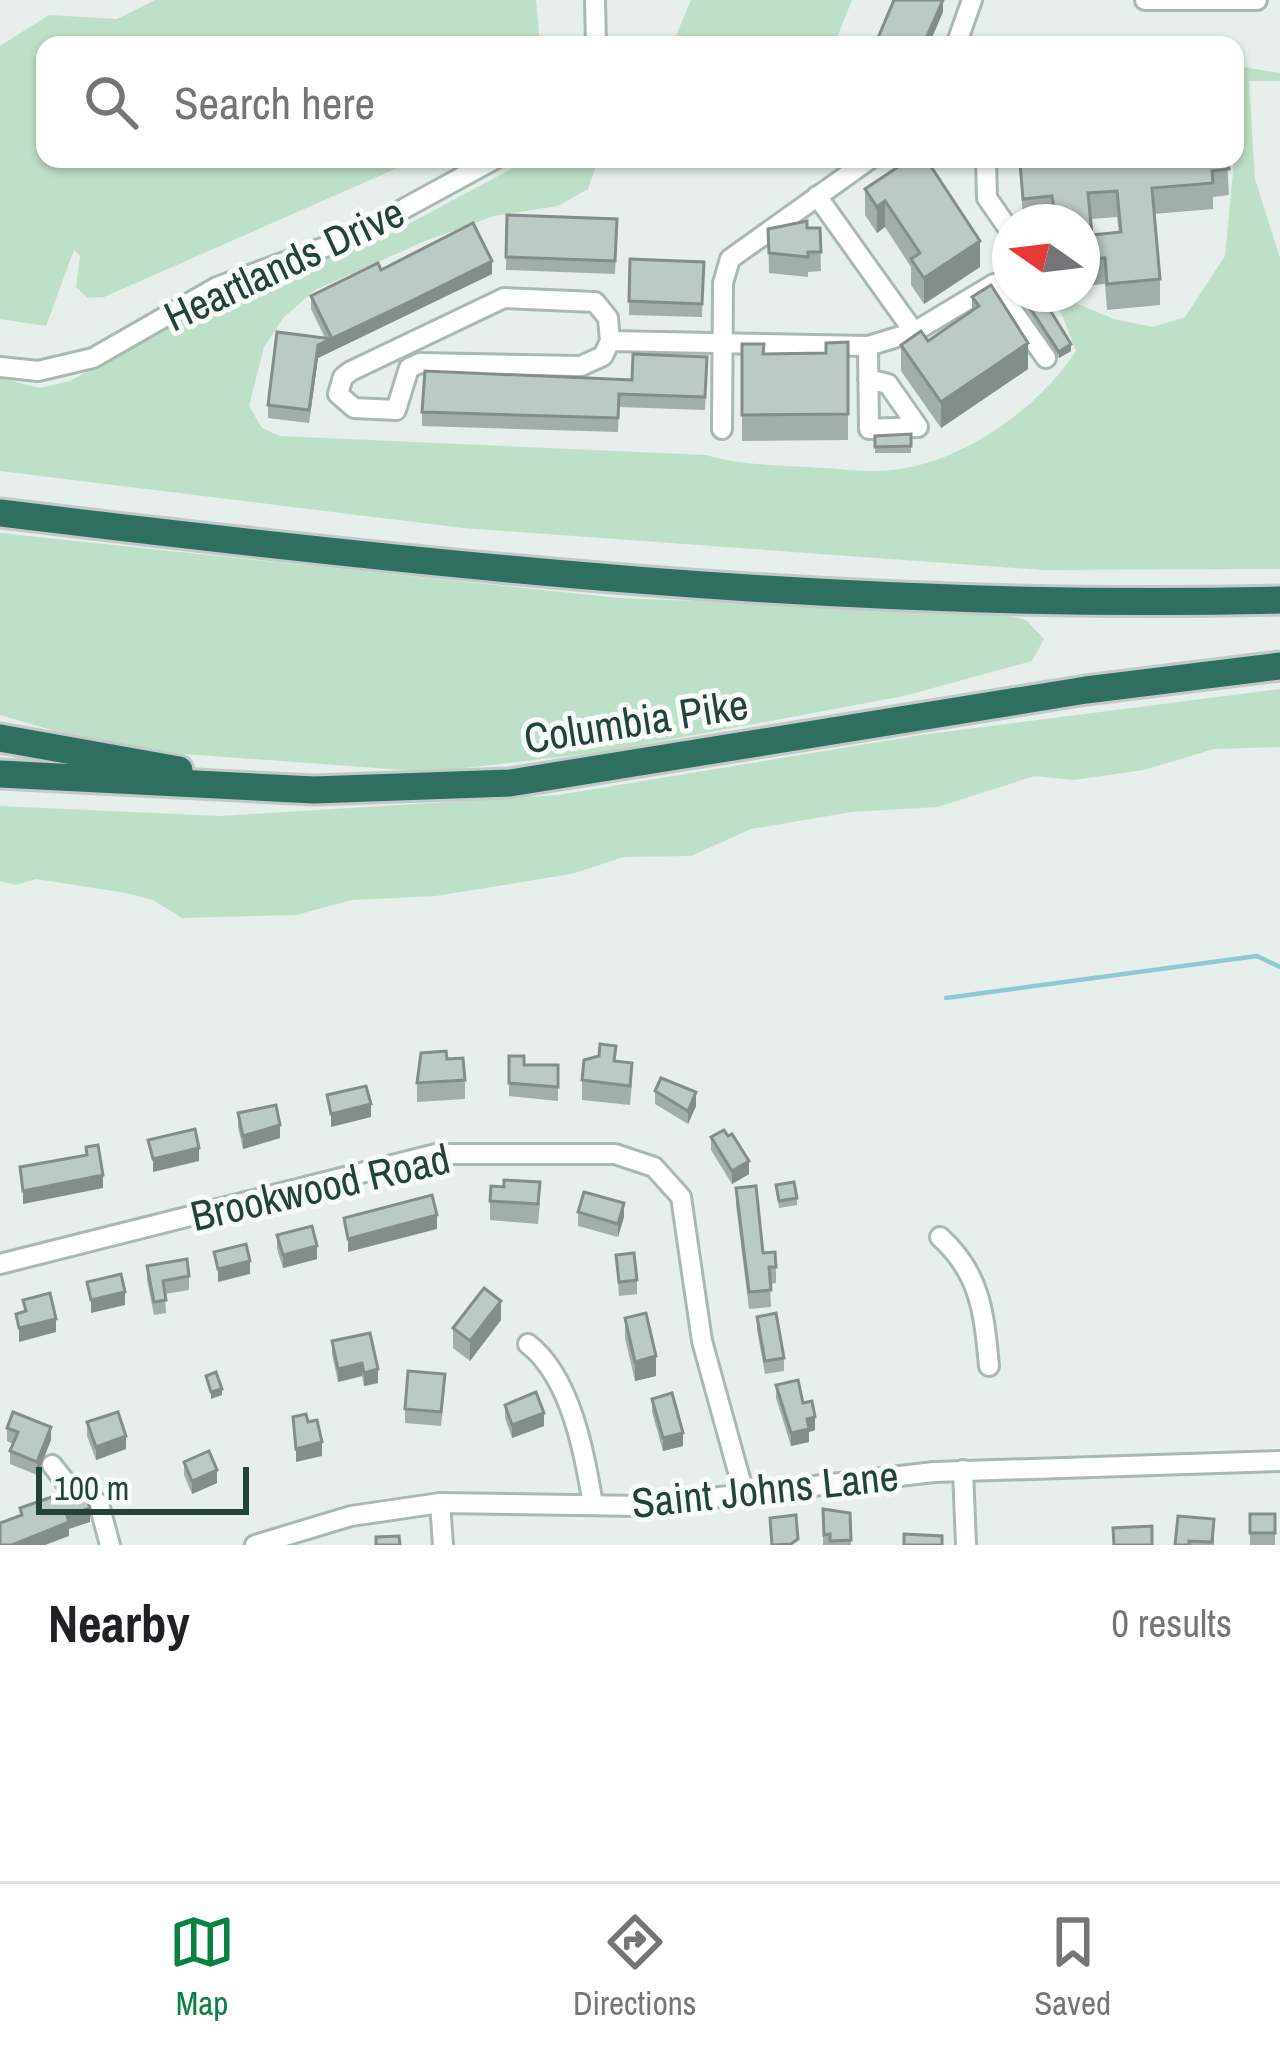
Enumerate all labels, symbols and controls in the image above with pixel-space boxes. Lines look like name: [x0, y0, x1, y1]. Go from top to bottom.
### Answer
search box: [36, 36, 1244, 168]
icon: search: [78, 69, 144, 135]
text: Search here: [174, 72, 375, 133]
street label: Heartlands Drive: [155, 184, 413, 344]
north arrow: [992, 204, 1100, 312]
street label: Columbia Pike: [520, 676, 752, 766]
street label: Brookwood Road: [185, 1130, 455, 1244]
street label: Saint Johns Lane: [629, 1447, 901, 1531]
scale bar: [36, 1461, 249, 1514]
text: 100 m: [54, 1466, 129, 1510]
text: Nearby: [48, 1589, 190, 1658]
text: 0 results: [1111, 1597, 1232, 1649]
tab: Map: [169, 1909, 235, 2025]
tab: Directions: [573, 1909, 696, 2025]
tab: Saved: [1034, 1909, 1111, 2025]

